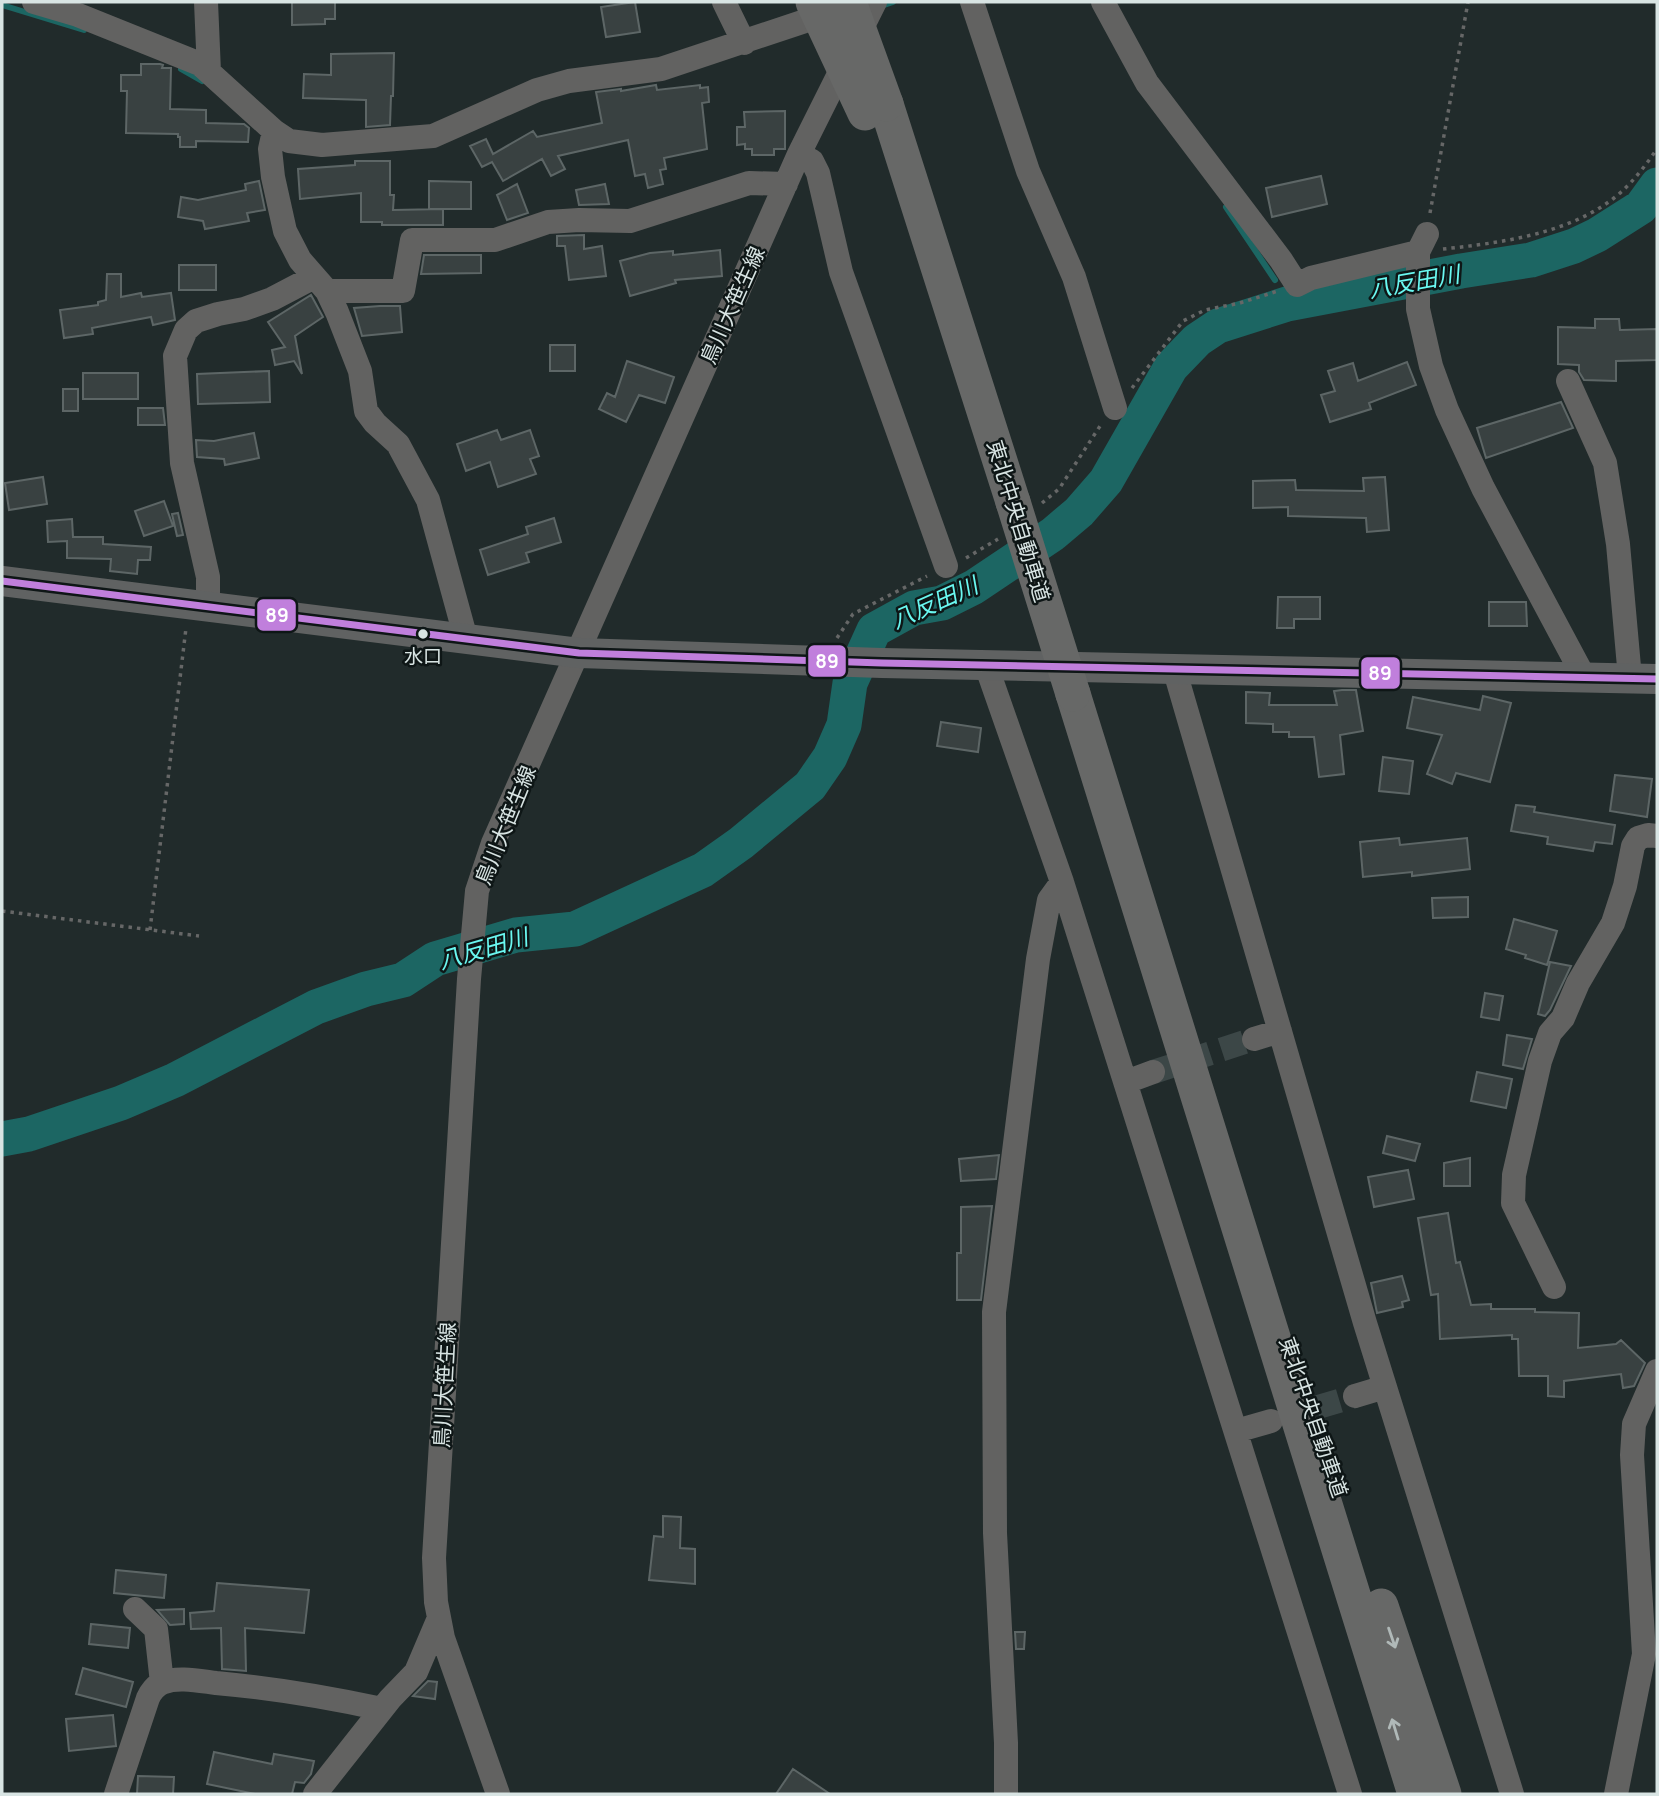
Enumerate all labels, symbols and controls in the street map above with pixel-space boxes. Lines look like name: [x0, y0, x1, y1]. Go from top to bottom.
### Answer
street label: 鳥川大笹生線: [694, 242, 770, 368]
water label: 八反田川: [1366, 257, 1465, 305]
street label: 東北中央自動車道: [981, 437, 1057, 605]
water label: 八反田川: [885, 567, 985, 635]
line badge: 89: [256, 598, 297, 632]
text: 89: [265, 602, 289, 628]
marker: 水口: [416, 627, 430, 641]
place label: 水口: [404, 643, 442, 669]
line badge: 89: [807, 644, 847, 678]
text: 89: [815, 648, 839, 674]
line badge: 89: [1360, 656, 1401, 690]
text: 89: [1368, 660, 1392, 686]
street label: 鳥川大笹生線: [468, 761, 542, 889]
water label: 八反田川: [434, 919, 535, 976]
street label: 鳥川大笹生線: [427, 1321, 461, 1449]
street label: 東北中央自動車道: [1273, 1333, 1355, 1501]
one-way arrow: [1387, 1626, 1399, 1648]
one-way arrow: [1387, 1718, 1400, 1740]

